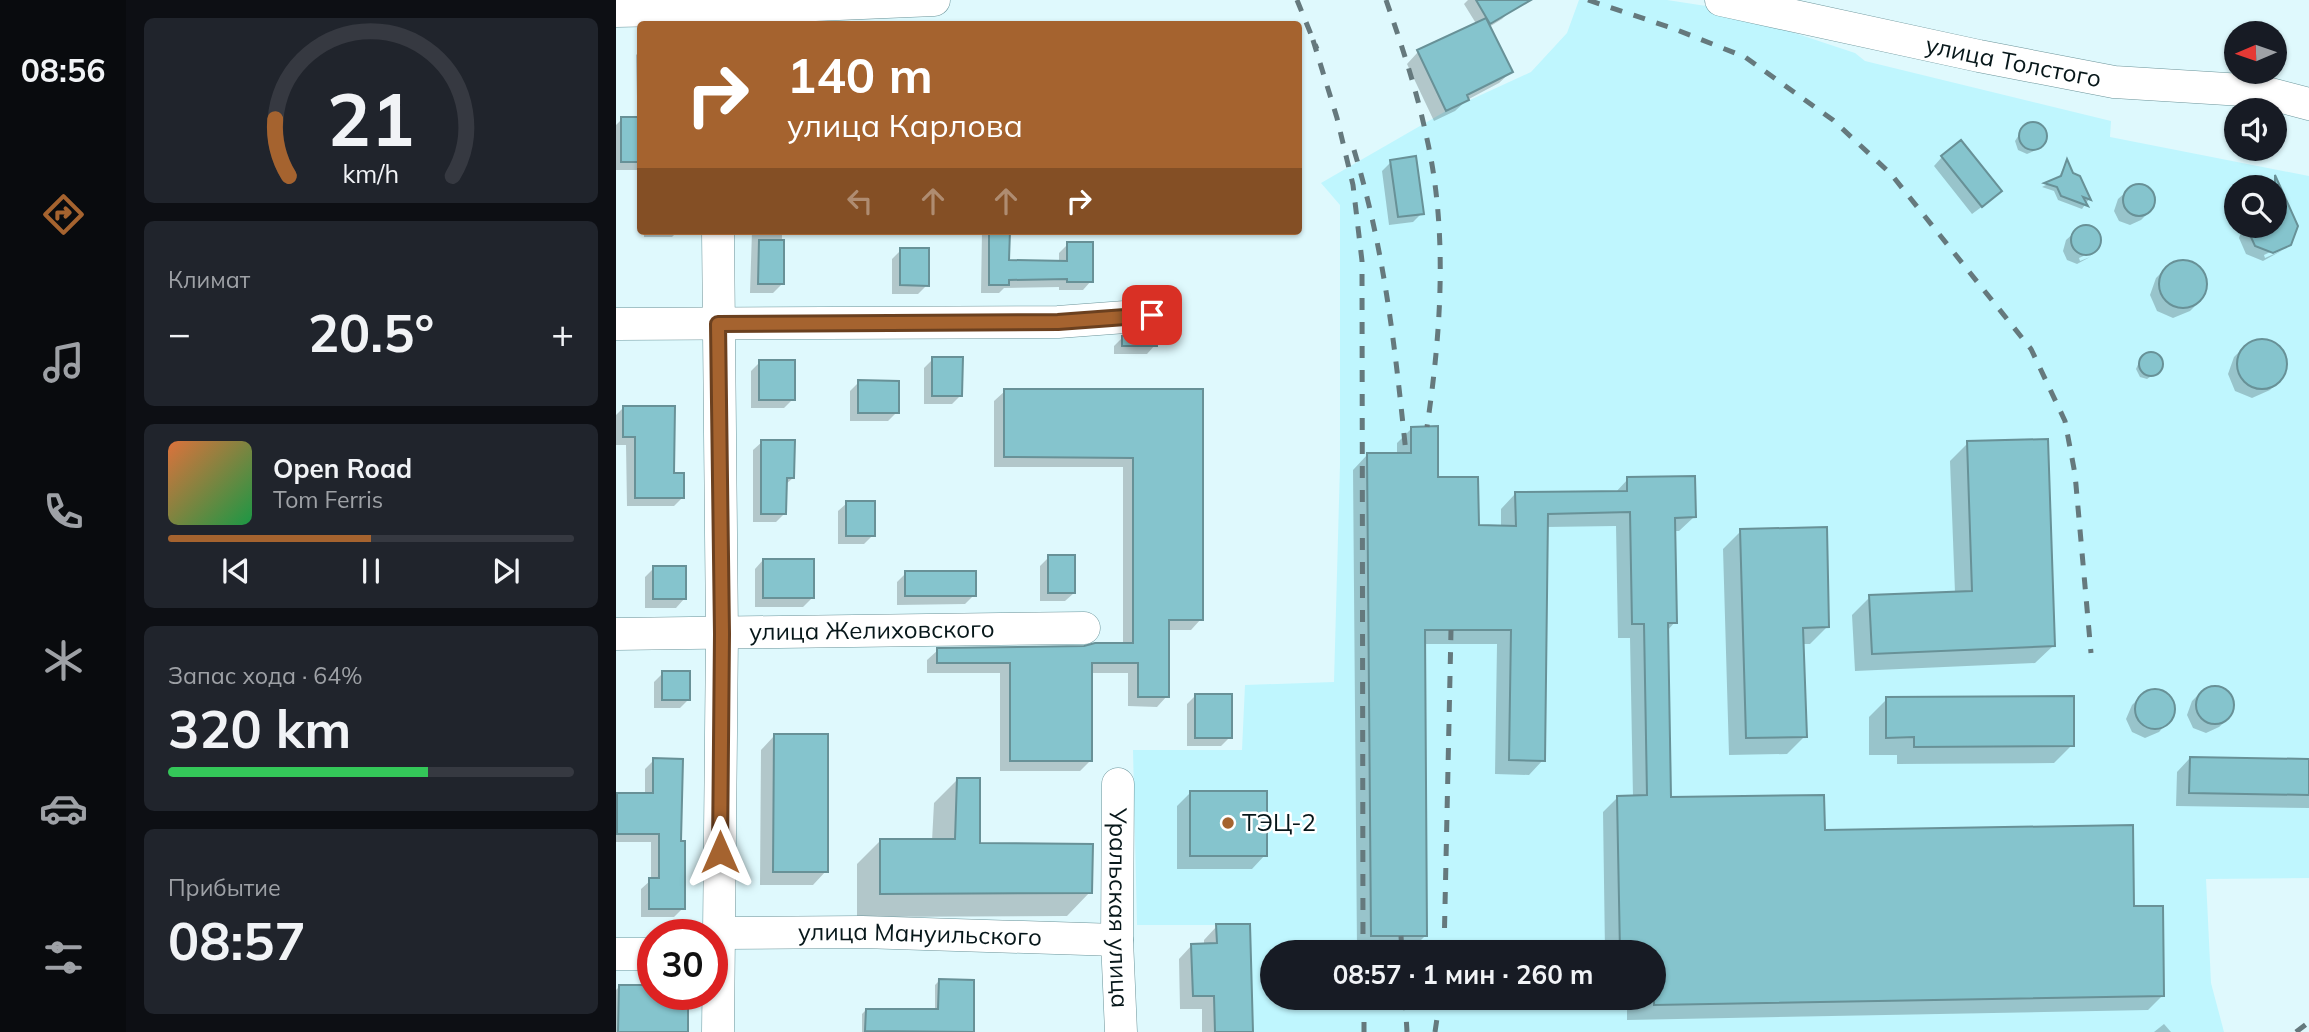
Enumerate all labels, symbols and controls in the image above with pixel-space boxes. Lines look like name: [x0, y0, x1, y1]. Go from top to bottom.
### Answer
north arrow: [2224, 21, 2287, 84]
map controls: [2224, 21, 2287, 238]
street label: улица Толстого: [1923, 29, 2104, 93]
text: 140 m: [787, 44, 933, 105]
icon: right: [672, 49, 763, 140]
text: 08:56: [21, 50, 105, 90]
text: 21: [327, 74, 415, 165]
button: sound: [2224, 98, 2287, 161]
text: улица Карлова: [787, 105, 1023, 145]
text: km/h: [343, 158, 399, 189]
button: search: [2224, 175, 2287, 238]
icon: left: [841, 182, 879, 220]
icon: ahead: [914, 182, 952, 220]
icon: ahead: [987, 182, 1025, 220]
icon: right: [1060, 182, 1098, 220]
icon: directions: [39, 190, 88, 239]
text: Климат: [168, 265, 250, 294]
pin: [1122, 285, 1182, 345]
icon: arrive: [1133, 296, 1171, 334]
text: 20.5°: [308, 300, 434, 365]
text: −: [168, 309, 191, 357]
text: +: [551, 309, 574, 357]
icon: music: [39, 338, 88, 387]
text: Open Road: [273, 452, 412, 485]
text: Tom Ferris: [273, 485, 383, 514]
icon: phone: [39, 487, 88, 536]
icon: previous: [217, 552, 255, 590]
icon: pause: [352, 552, 390, 590]
icon: next: [487, 552, 525, 590]
street label: улица Желиховского: [749, 613, 995, 646]
icon: climate: [39, 636, 88, 685]
text: Запас хода · 64%: [168, 661, 363, 690]
text: 320 km: [168, 696, 351, 761]
icon: car: [39, 784, 88, 833]
street label: Уральская улица: [1103, 807, 1136, 1009]
place label: ТЭЦ-2: [1242, 807, 1316, 837]
position arrow: [683, 815, 757, 889]
marker: ТЭЦ-2: [1220, 815, 1236, 831]
text: Прибытие: [168, 873, 281, 902]
text: 08:57: [168, 908, 306, 973]
street label: улица Мануильского: [798, 916, 1042, 952]
speed limit sign: 30: [637, 919, 728, 1010]
icon: filters: [39, 933, 88, 982]
text: 08:57 · 1 мин · 260 m: [1333, 958, 1593, 991]

